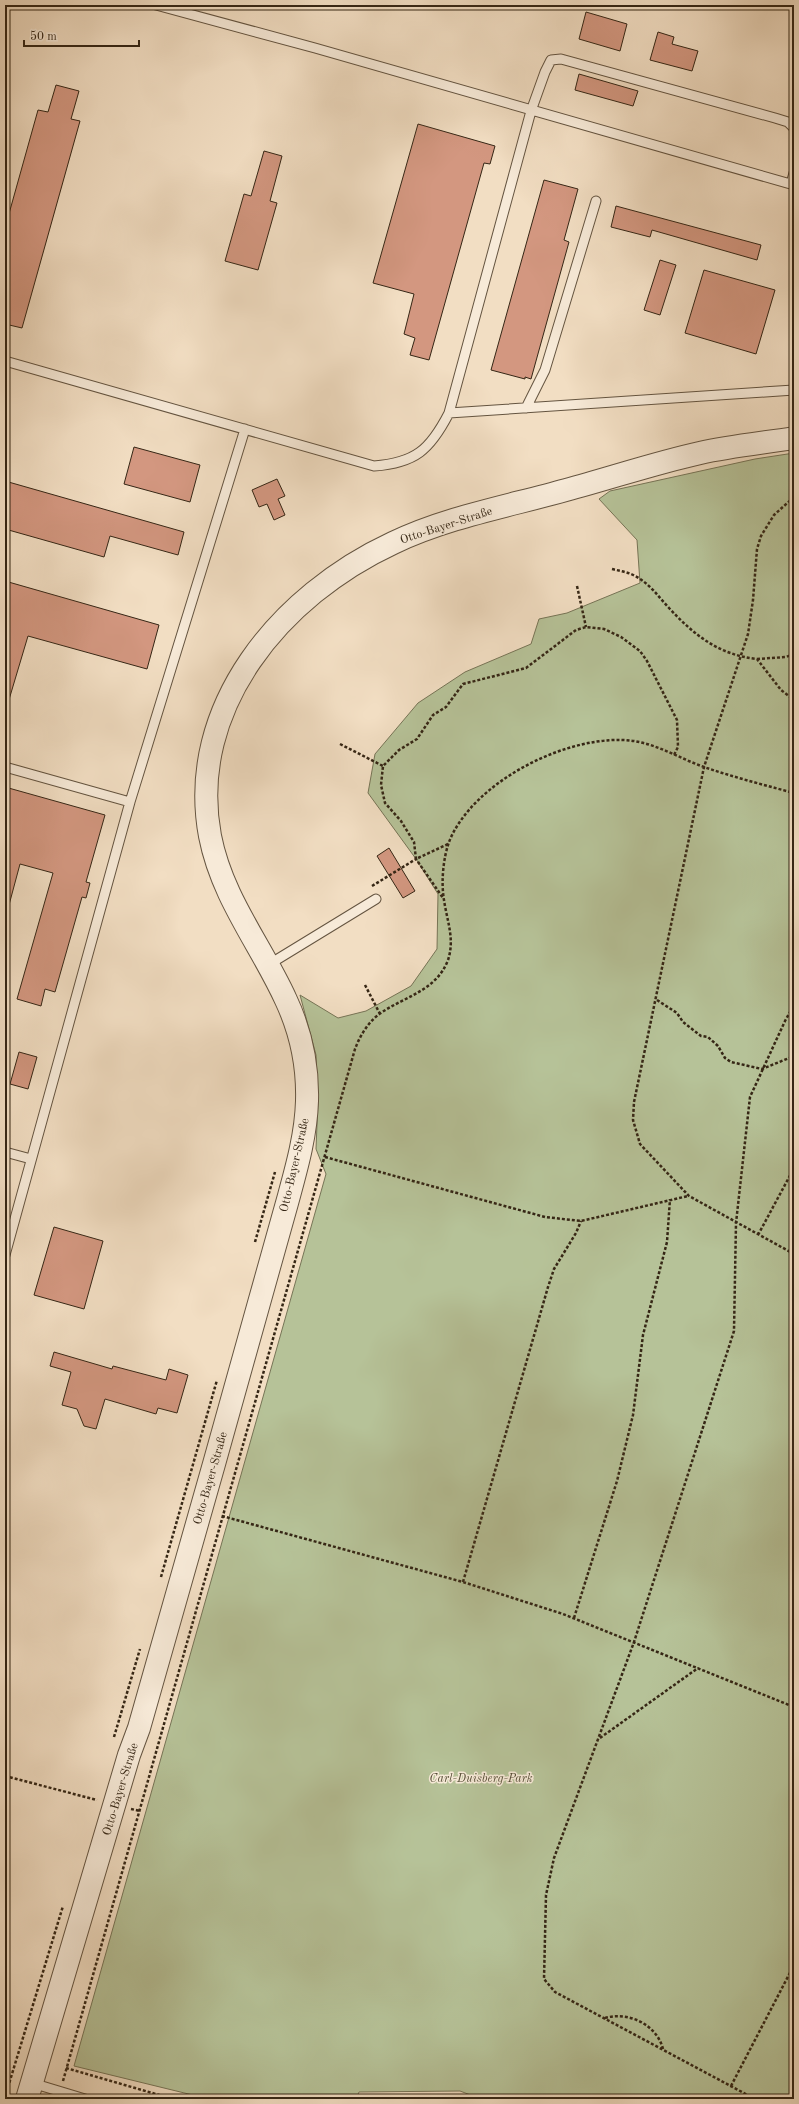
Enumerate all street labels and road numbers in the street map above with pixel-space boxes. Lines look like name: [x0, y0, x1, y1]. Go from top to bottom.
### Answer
street label: Otto-Bayer-Straße: [399, 505, 494, 547]
street label: Otto-Bayer-Straße: [278, 1117, 312, 1213]
street label: Otto-Bayer-Straße: [192, 1430, 230, 1526]
street label: Otto-Bayer-Straße: [101, 1741, 141, 1837]

